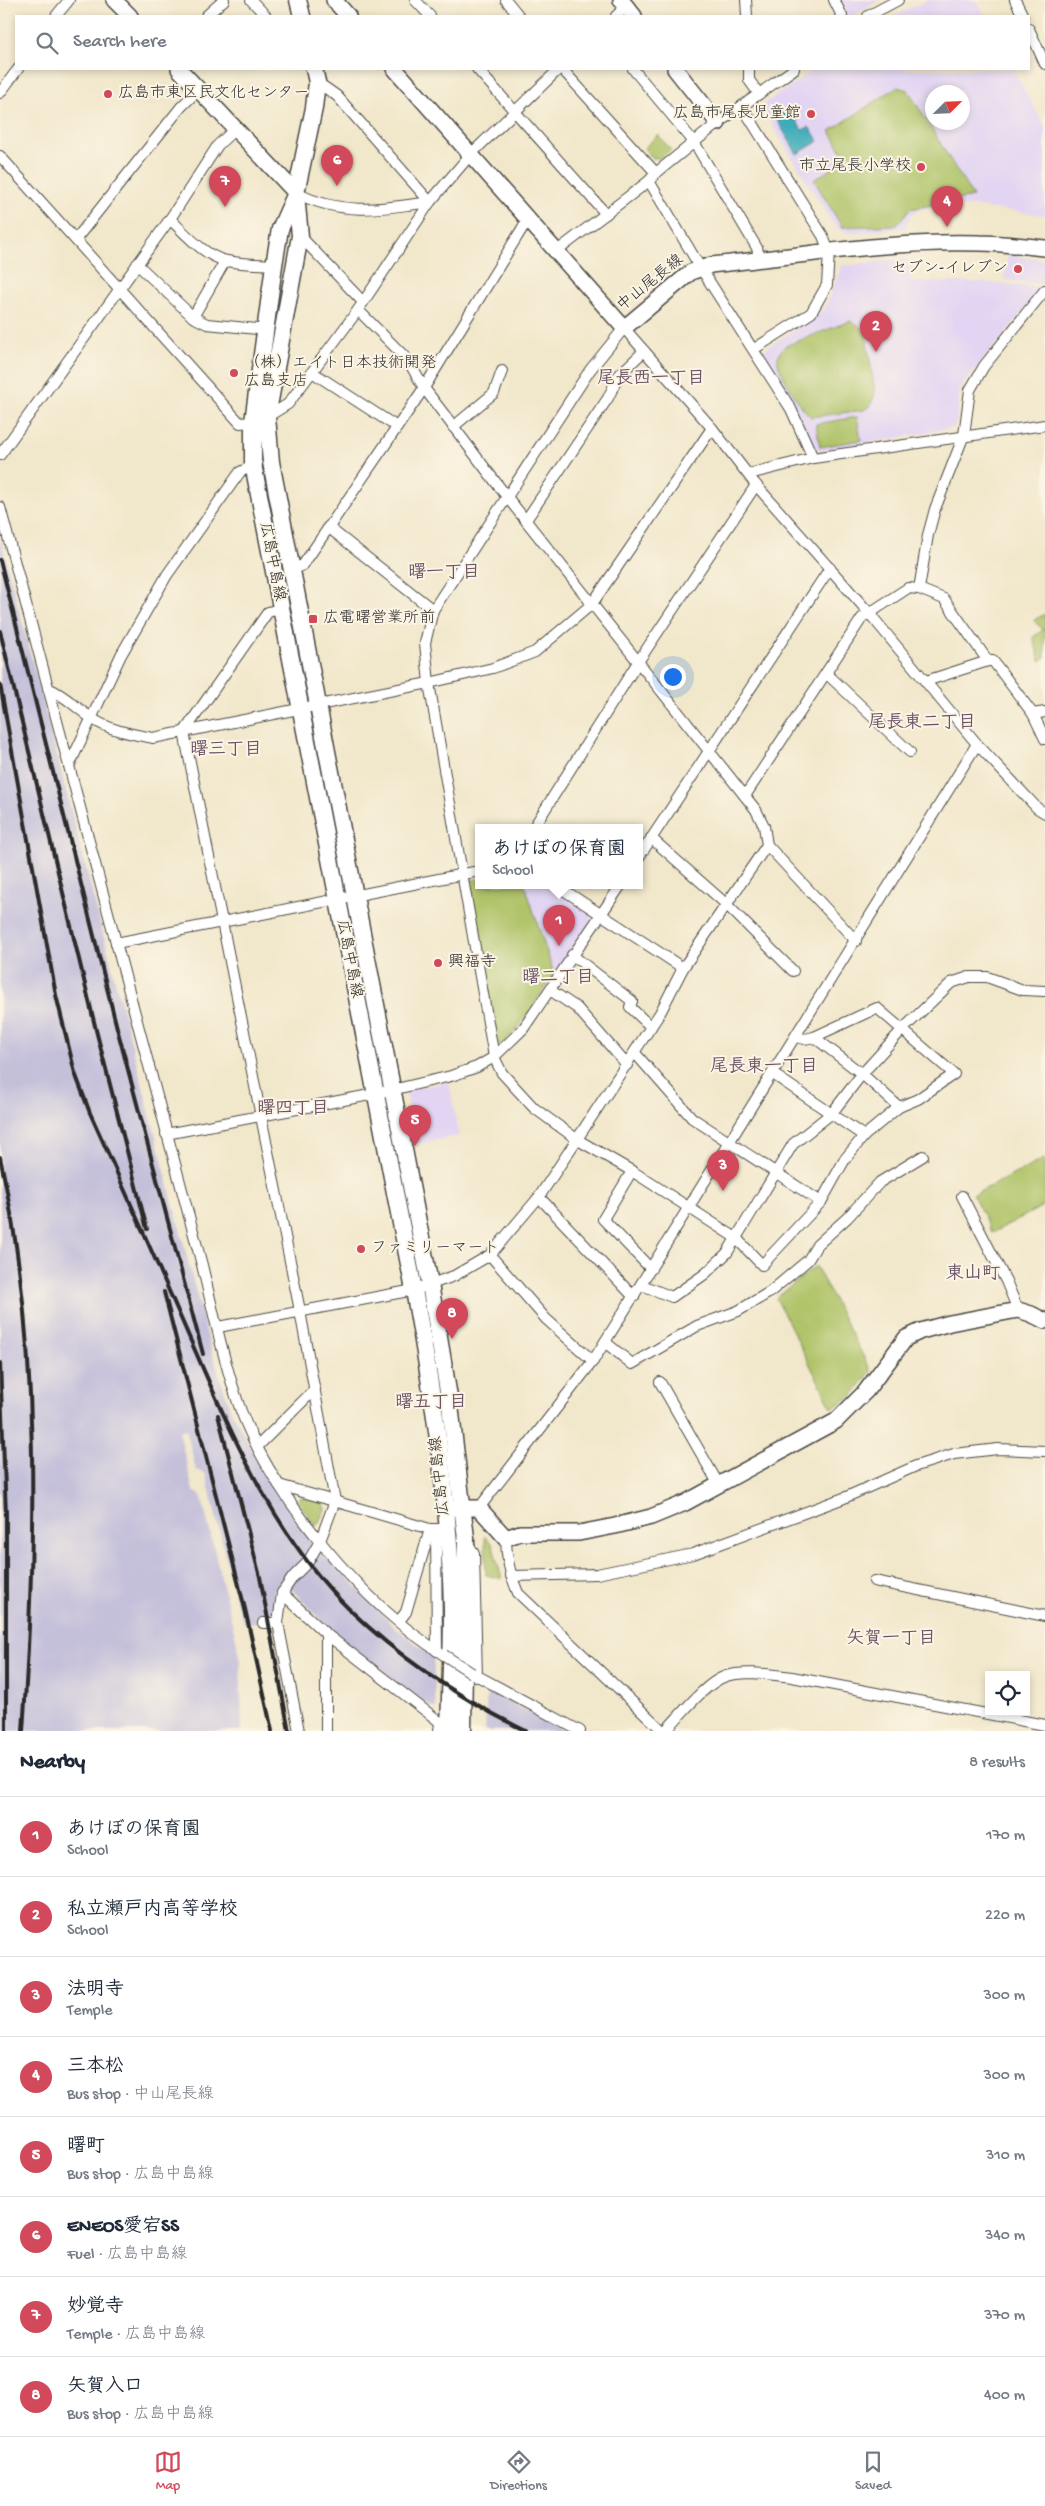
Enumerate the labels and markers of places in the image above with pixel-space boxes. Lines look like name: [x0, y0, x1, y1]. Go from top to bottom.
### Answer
place label: 広島市東区民文化センター: [118, 83, 309, 104]
marker: 広島市東区民文化センター: [102, 88, 114, 100]
place label: 広島市尾長児童館: [673, 103, 801, 124]
marker: 広島市尾長児童館: [805, 108, 817, 120]
pin: 6: [321, 145, 353, 186]
place label: 市立尾長小学校: [799, 157, 911, 177]
marker: 市立尾長小学校: [915, 161, 927, 173]
pin: 7: [209, 166, 241, 207]
pin: 4: [931, 186, 963, 227]
place label: セブン-イレブン: [891, 259, 1008, 279]
marker: セブン-イレブン: [1012, 263, 1024, 275]
pin: 2: [860, 311, 892, 352]
place label: （株）エイト日本技術開発 広島支店: [244, 353, 436, 392]
marker: （株）エイト日本技術開発 広島支店: [228, 367, 240, 379]
place label: 広電曙営業所前: [323, 609, 435, 629]
marker: 広電曙営業所前: [307, 613, 319, 625]
pin: 1: [543, 905, 575, 946]
place label: 興福寺: [448, 953, 496, 973]
marker: 興福寺: [432, 957, 444, 969]
pin: 5: [399, 1105, 431, 1146]
pin: 3: [707, 1150, 739, 1191]
place label: ファミリーマート: [371, 1240, 499, 1259]
marker: ファミリーマート: [355, 1243, 367, 1255]
pin: 8: [436, 1298, 468, 1339]

